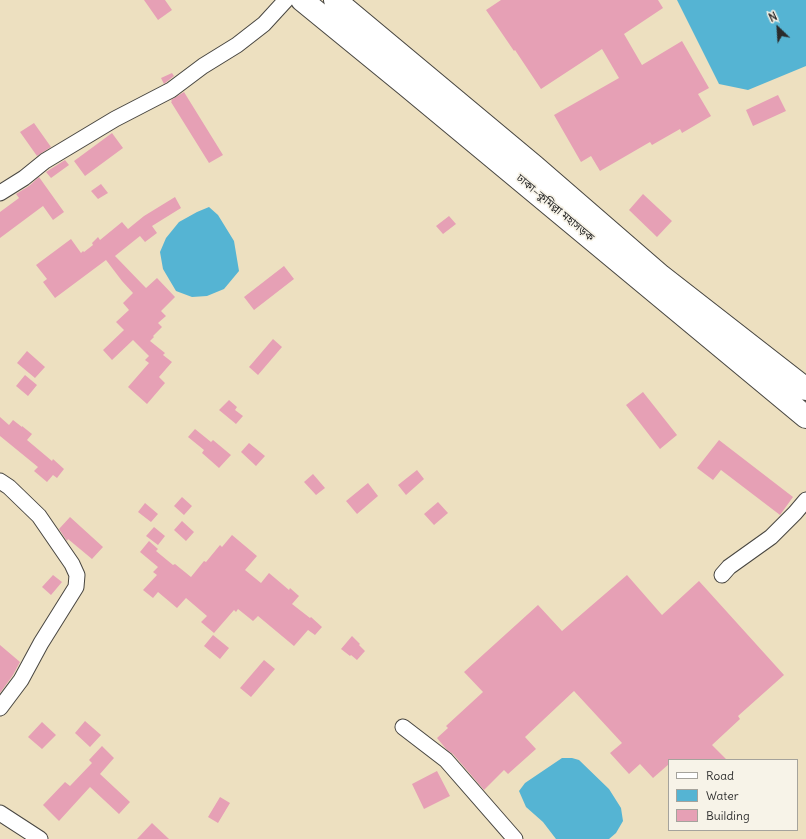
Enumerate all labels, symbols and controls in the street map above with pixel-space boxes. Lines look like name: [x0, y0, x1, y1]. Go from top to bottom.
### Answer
north arrow: [758, 8, 798, 48]
text: N: [767, 9, 779, 25]
street label: ঢাকা–কুমিল্লা মহাসড়ক: [513, 172, 597, 244]
legend: [668, 759, 798, 831]
text: Road: [706, 768, 734, 783]
text: Water: [706, 788, 739, 803]
text: Building: [706, 808, 750, 823]

